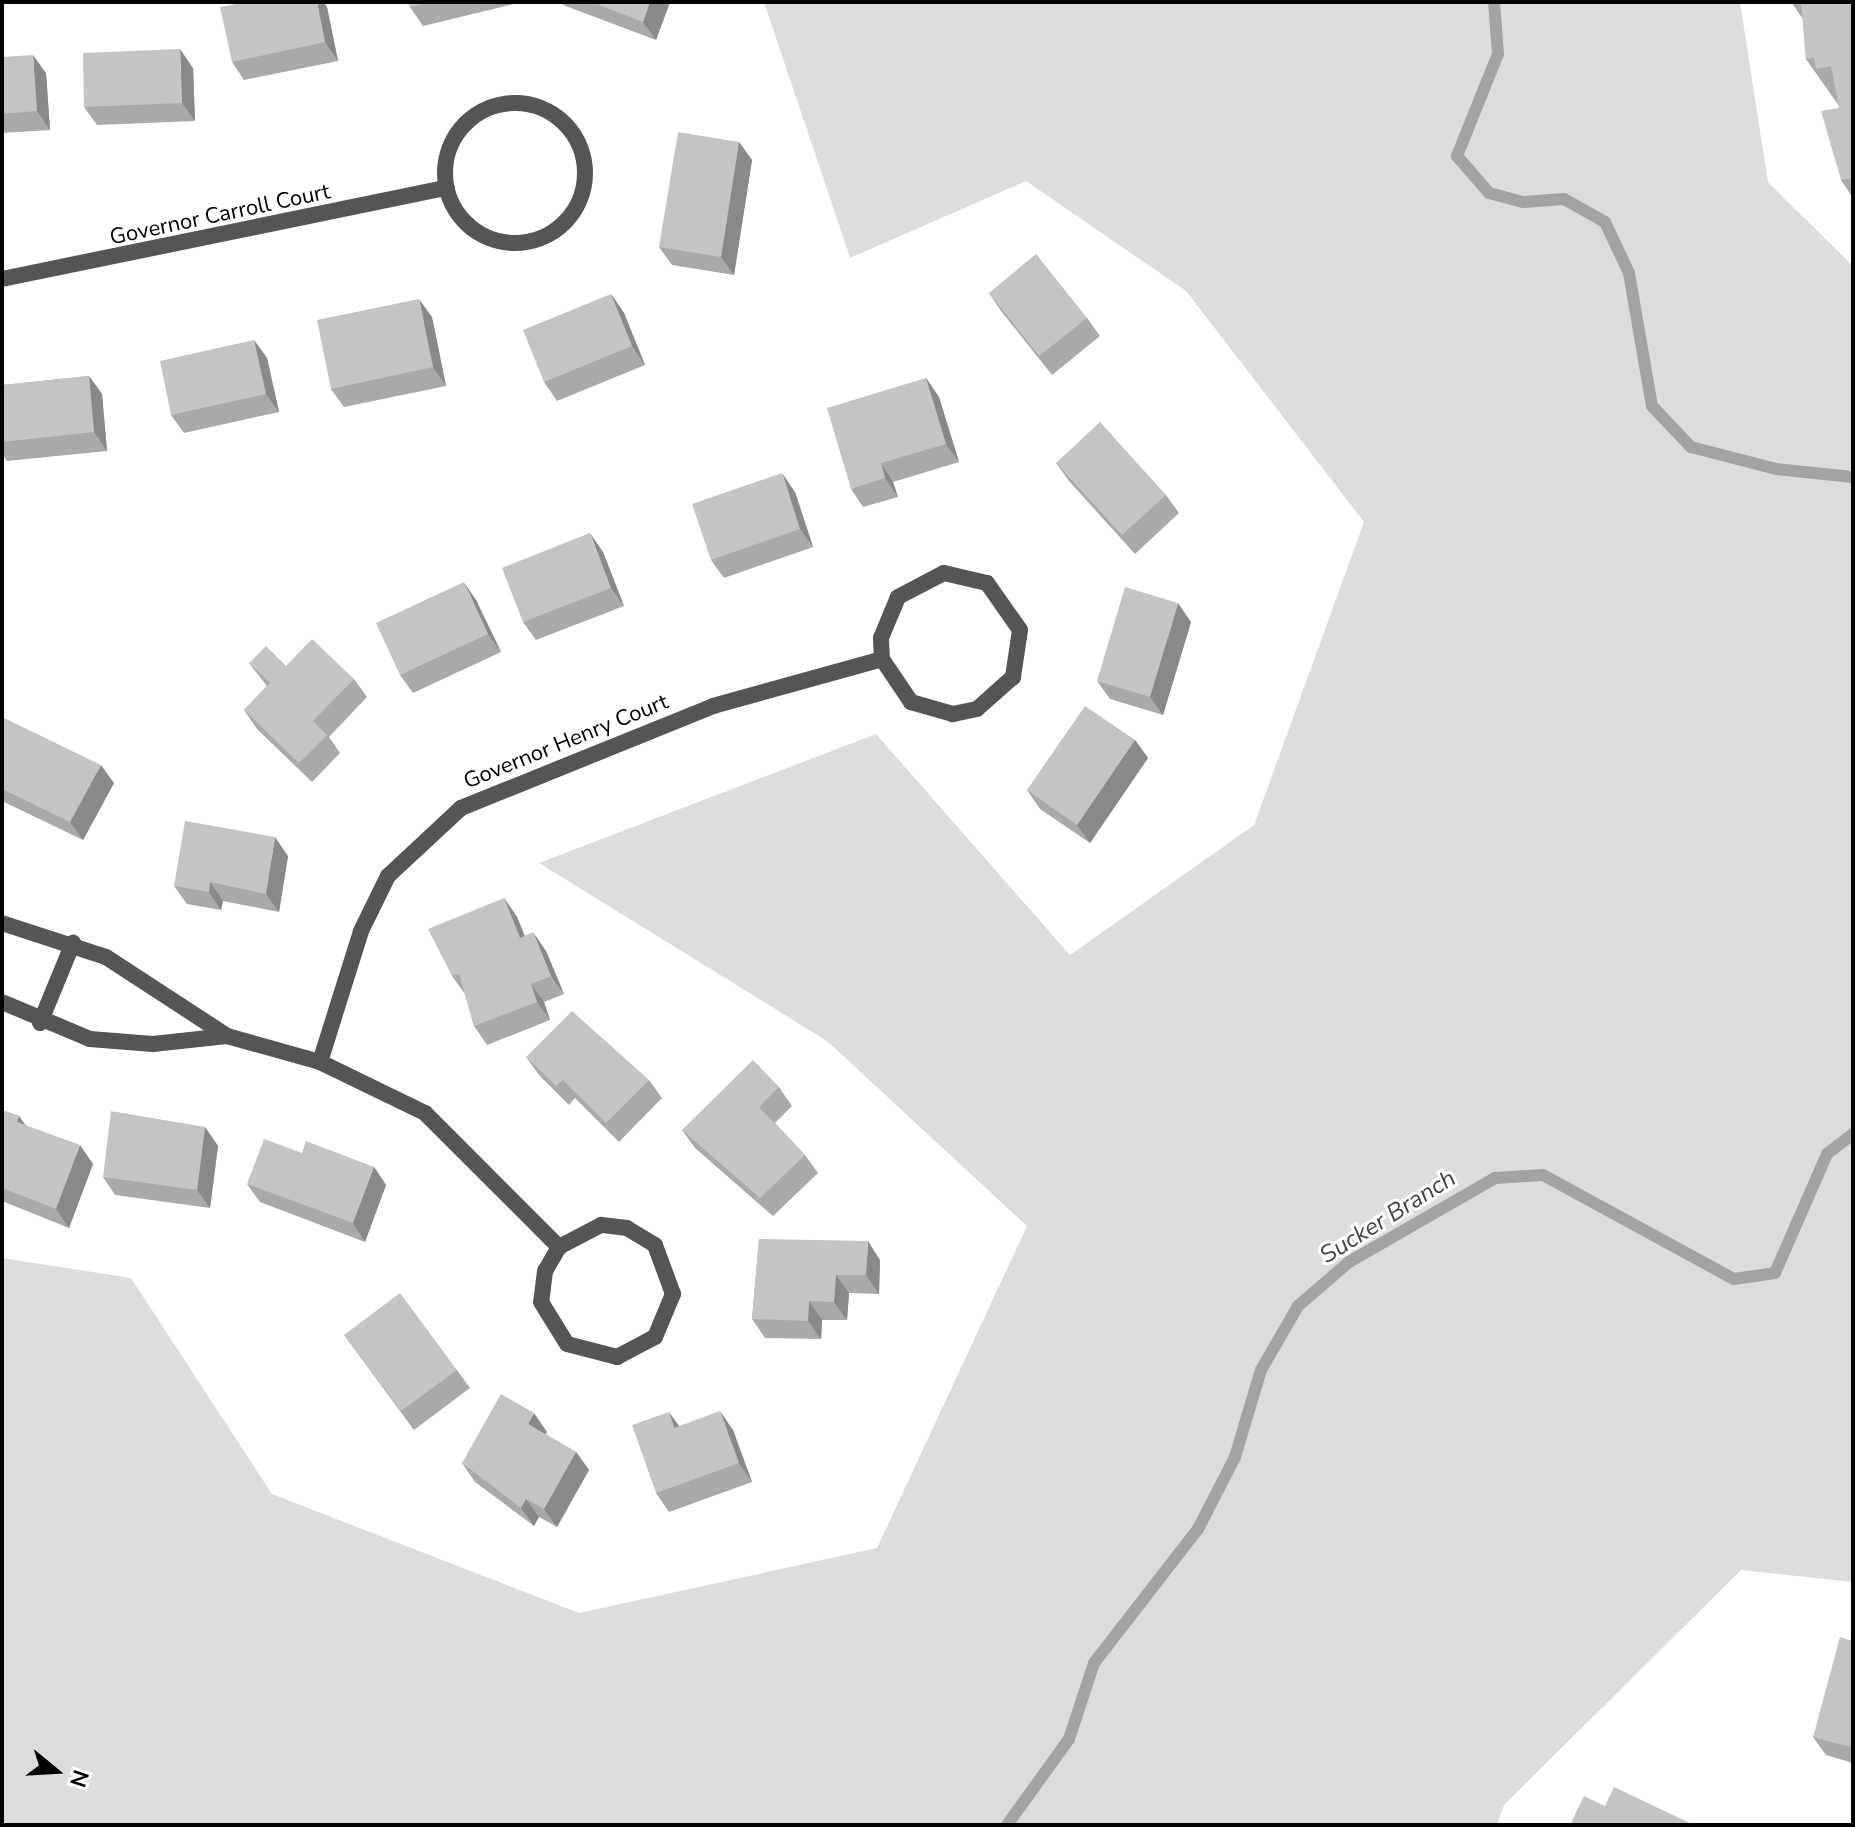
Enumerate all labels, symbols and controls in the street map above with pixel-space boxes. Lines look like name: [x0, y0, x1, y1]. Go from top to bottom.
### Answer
street label: Governor Carroll Court: [107, 179, 333, 251]
street label: Governor Henry Court: [460, 689, 672, 795]
water label: Sucker Branch: [1315, 1164, 1461, 1270]
north arrow: [16, 1731, 96, 1811]
text: N: [62, 1766, 96, 1791]

